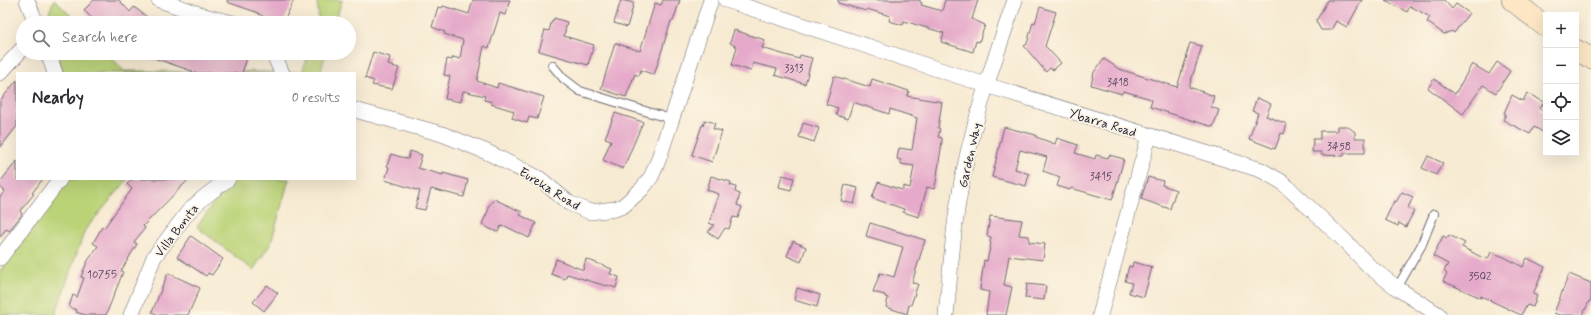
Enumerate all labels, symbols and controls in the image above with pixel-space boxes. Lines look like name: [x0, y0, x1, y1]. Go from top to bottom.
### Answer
map controls: [1543, 12, 1579, 156]
button: +: [1543, 12, 1579, 48]
search box: [16, 16, 356, 60]
icon: search: [30, 27, 52, 49]
text: Search here: [62, 28, 138, 48]
button: −: [1543, 48, 1579, 84]
house number: 3313: [785, 62, 803, 76]
house number: 3418: [1107, 76, 1129, 90]
button: locate: [1543, 84, 1579, 120]
text: Nearby: [32, 87, 84, 109]
text: 0 results: [292, 90, 340, 107]
street label: Ybarra Road: [1067, 105, 1138, 142]
button: layers: [1543, 120, 1579, 156]
street label: Garden Way: [955, 121, 986, 190]
house number: 3458: [1327, 140, 1351, 154]
street label: Eureka Road: [516, 164, 583, 215]
house number: 3415: [1090, 170, 1113, 184]
street label: Villa Bonita: [151, 201, 203, 261]
house number: 10755: [87, 268, 117, 282]
house number: 3502: [1469, 270, 1492, 284]

